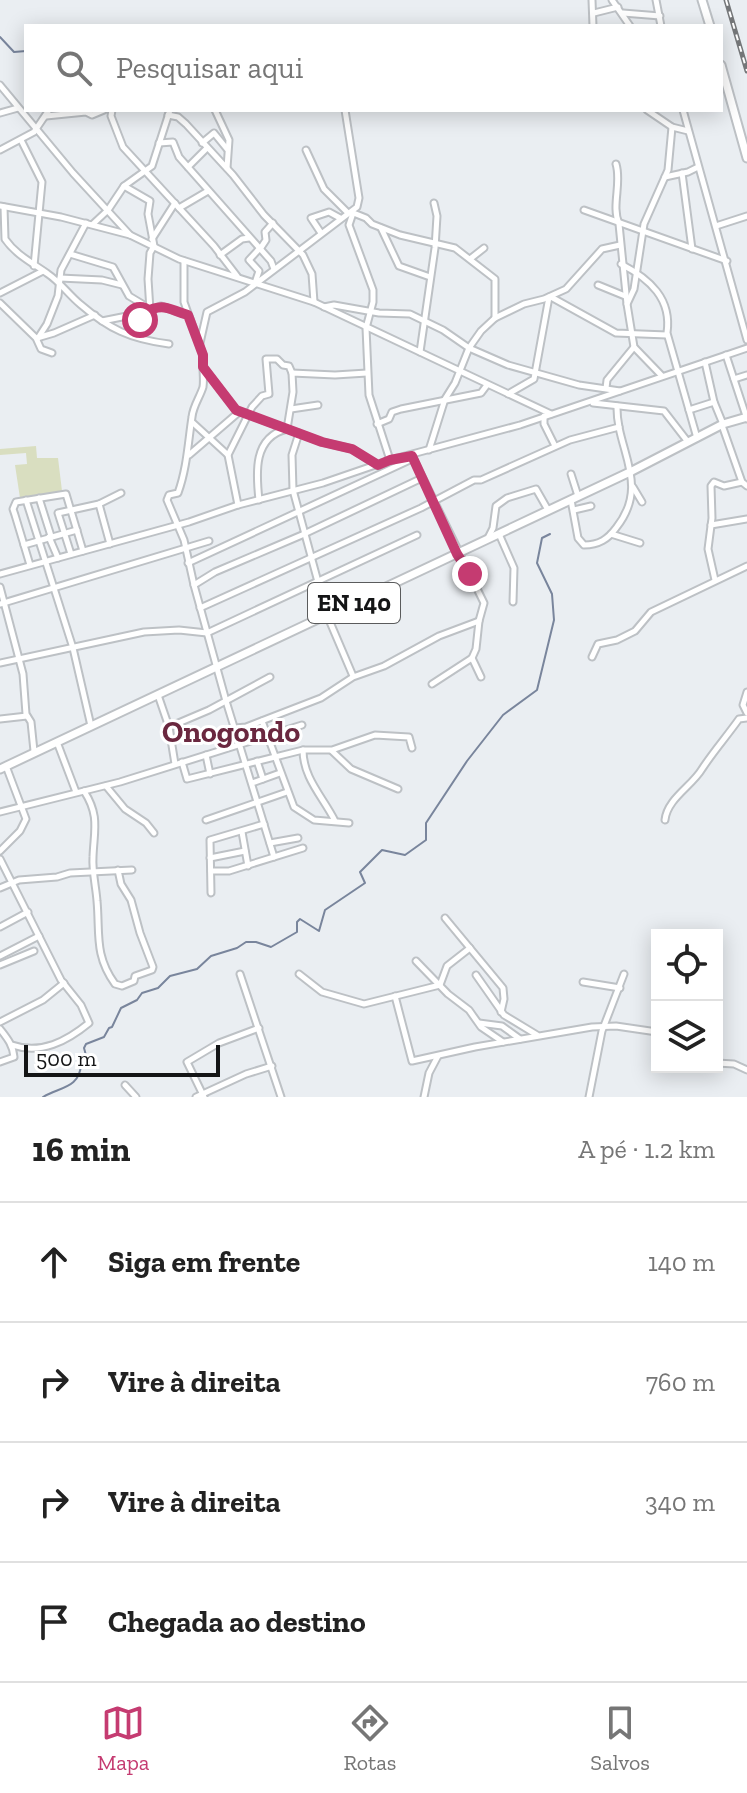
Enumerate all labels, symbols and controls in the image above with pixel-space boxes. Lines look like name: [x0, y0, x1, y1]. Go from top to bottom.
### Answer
search box: [24, 24, 723, 112]
icon: search: [52, 46, 96, 90]
text: Pesquisar aqui: [116, 50, 303, 86]
route start: [122, 302, 158, 338]
route end: [452, 556, 488, 592]
road number: EN 140: [308, 583, 400, 623]
district label: Onogondo: [162, 714, 300, 750]
map controls: [651, 929, 723, 1073]
button: locate: [651, 929, 723, 1001]
button: layers: [651, 1001, 723, 1073]
scale bar: [24, 1041, 220, 1077]
text: 500 m: [36, 1045, 97, 1072]
text: 16 min: [32, 1129, 130, 1170]
text: A pé · 1.2 km: [578, 1133, 715, 1165]
icon: ahead: [32, 1240, 76, 1284]
text: Siga em frente: [108, 1244, 300, 1280]
text: 140 m: [648, 1246, 715, 1278]
icon: right: [32, 1360, 76, 1404]
text: Vire à direita: [108, 1364, 281, 1400]
text: 760 m: [646, 1366, 715, 1398]
icon: right: [32, 1480, 76, 1524]
text: Vire à direita: [108, 1484, 281, 1520]
text: 340 m: [645, 1486, 715, 1518]
icon: arrive: [32, 1600, 76, 1644]
text: Chegada ao destino: [108, 1604, 366, 1640]
tab: Mapa: [97, 1701, 150, 1776]
tab: Rotas: [343, 1701, 396, 1776]
tab: Salvos: [590, 1701, 650, 1776]

